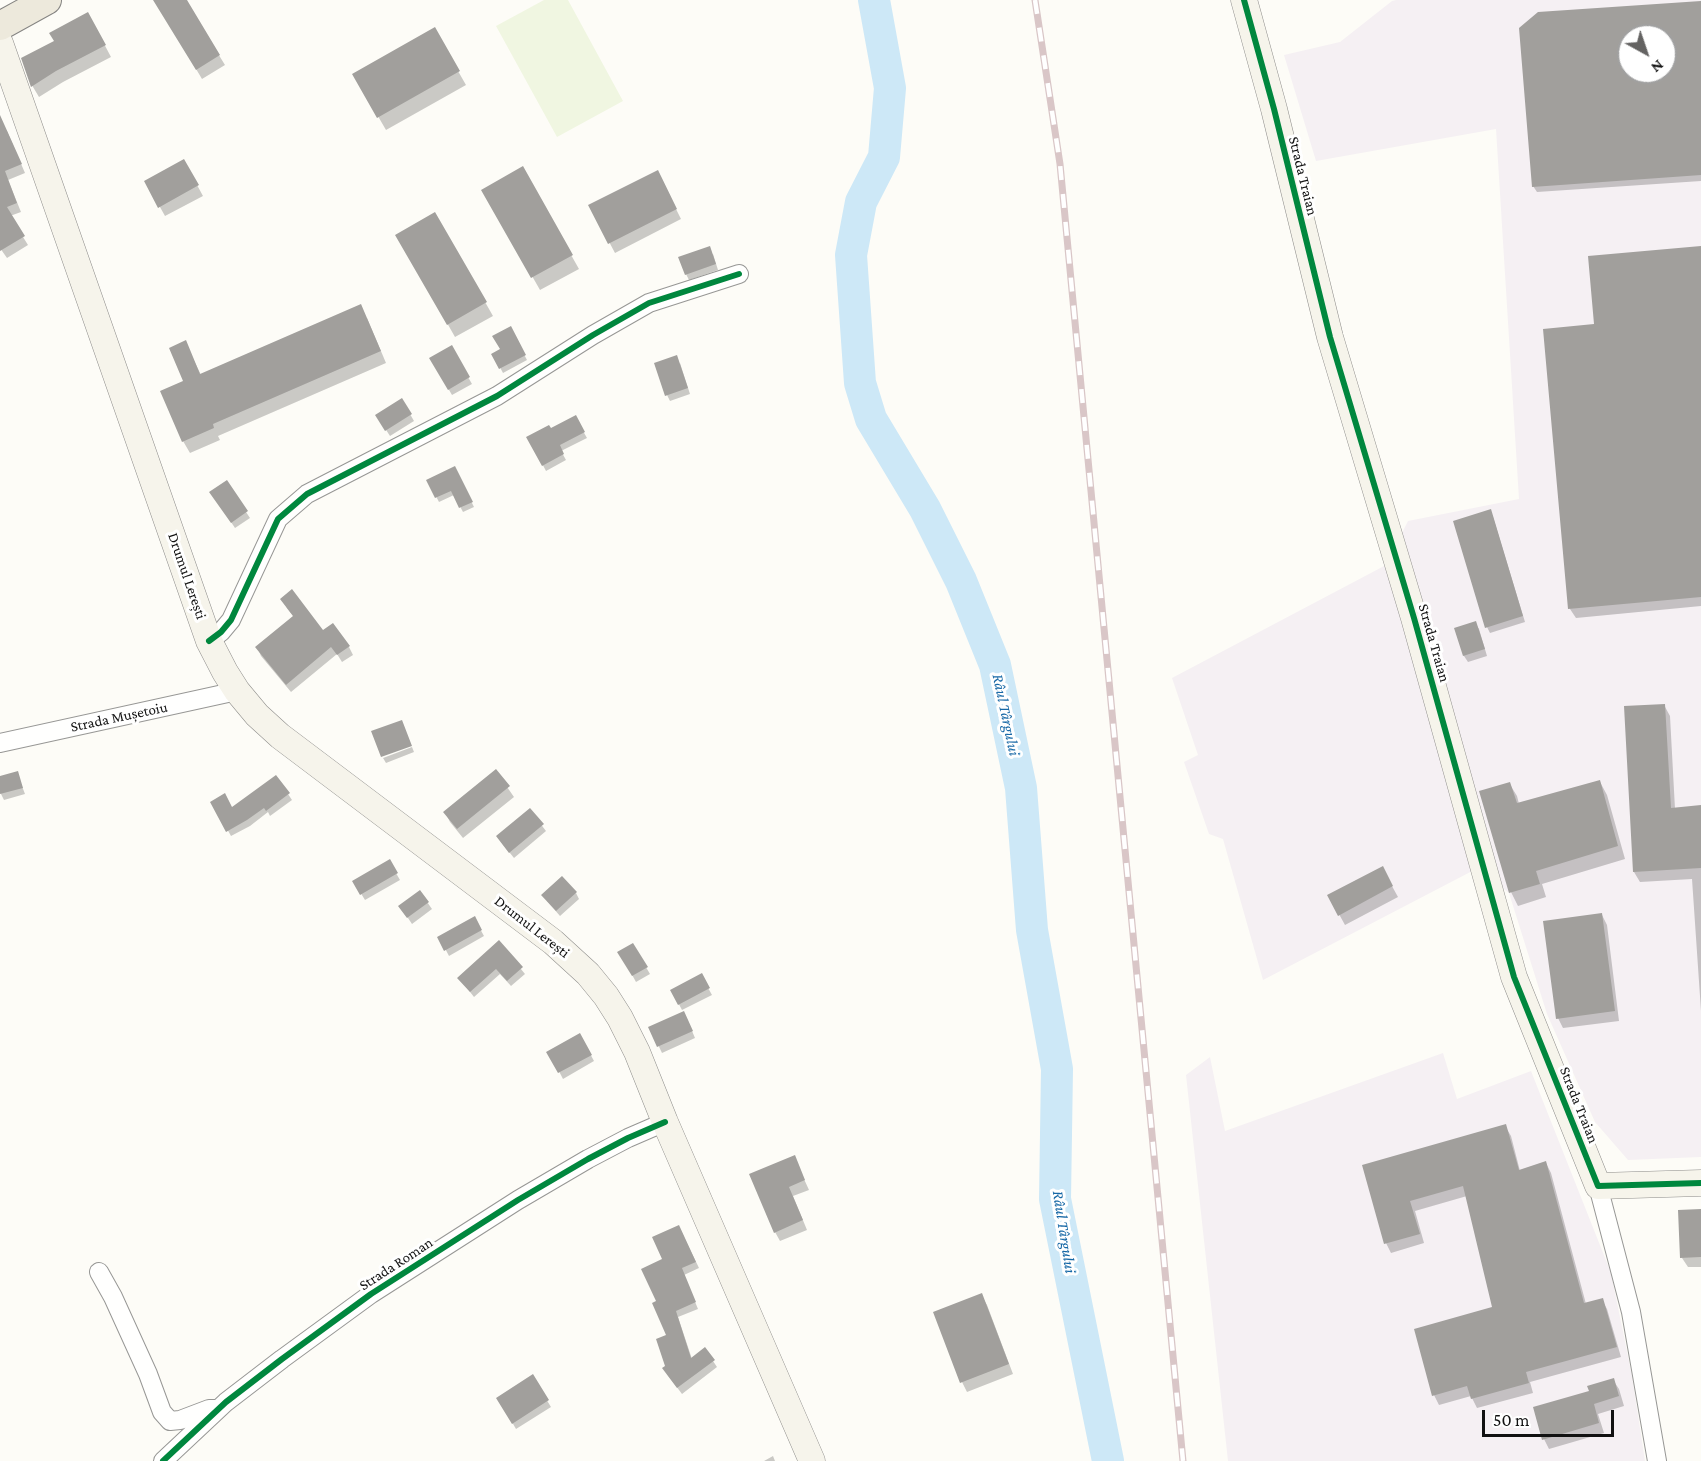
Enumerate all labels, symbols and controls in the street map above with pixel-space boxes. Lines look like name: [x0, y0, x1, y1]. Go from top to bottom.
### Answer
north arrow: [1617, 24, 1677, 84]
text: N: [1648, 57, 1667, 77]
street label: Strada Traian: [1285, 135, 1321, 217]
street label: Drumul Lerești: [164, 530, 210, 622]
street label: Strada Traian: [1414, 602, 1454, 684]
water label: Râul Târgului: [988, 672, 1024, 758]
street label: Strada Mușetoiu: [69, 698, 169, 736]
street label: Drumul Lerești: [491, 892, 573, 962]
street label: Strada Traian: [1556, 1064, 1602, 1146]
water label: Râul Târgului: [1048, 1189, 1080, 1275]
street label: Strada Roman: [356, 1234, 436, 1294]
scale bar: [1485, 1398, 1617, 1436]
text: 50 m: [1493, 1410, 1530, 1430]

